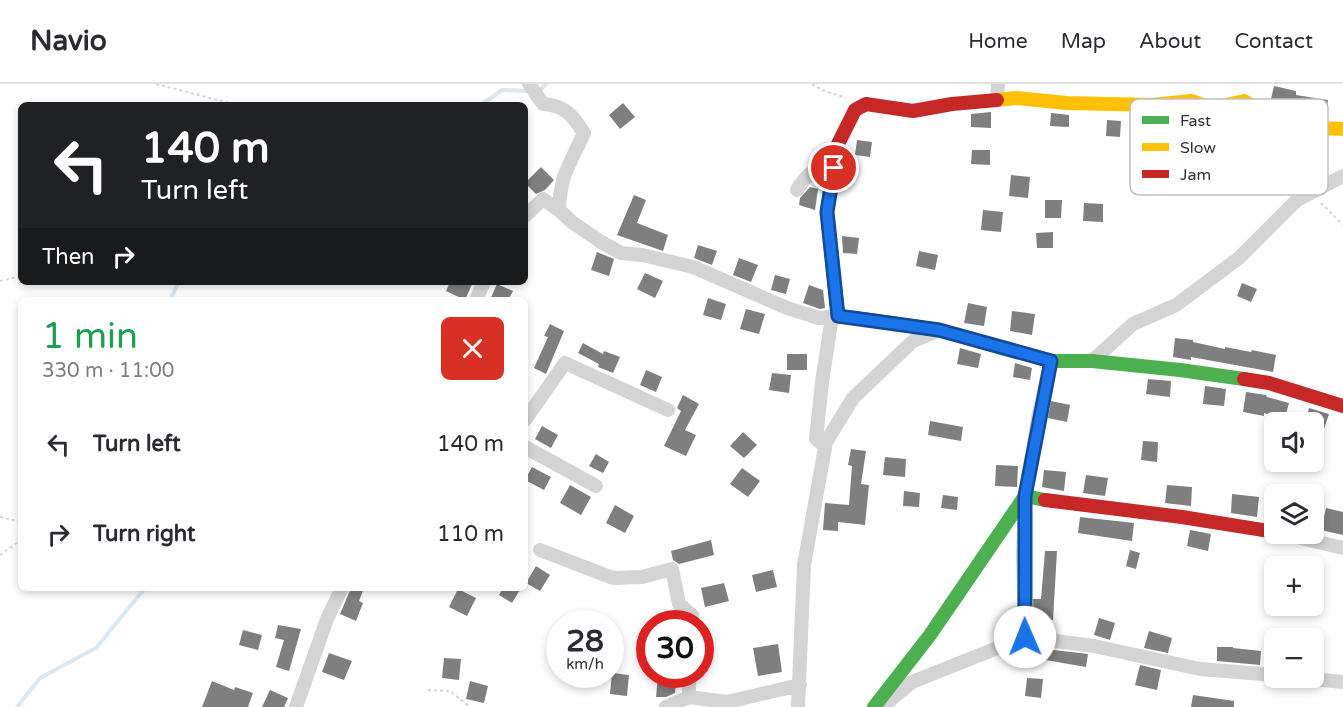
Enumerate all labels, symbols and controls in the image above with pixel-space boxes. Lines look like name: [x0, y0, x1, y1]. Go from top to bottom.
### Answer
text: Navio: [30, 24, 107, 58]
text: Home: [968, 29, 1028, 54]
text: Map: [1061, 29, 1106, 54]
text: About: [1139, 29, 1201, 54]
text: Contact: [1234, 29, 1313, 54]
legend: [1130, 99, 1328, 195]
text: Fast: [1180, 111, 1211, 131]
text: 140 m: [141, 123, 270, 174]
icon: left: [42, 126, 120, 204]
text: Slow: [1180, 138, 1216, 158]
pin: [808, 142, 859, 193]
icon: arrive: [817, 151, 850, 184]
text: Jam: [1180, 165, 1211, 185]
text: Turn left: [141, 174, 248, 207]
icon: right: [107, 240, 140, 273]
text: Then: [42, 244, 95, 270]
text: 1 min: [42, 315, 138, 358]
button: close: [441, 317, 504, 380]
text: 330 m · 11:00: [42, 359, 174, 383]
map controls: [1264, 412, 1324, 688]
button: sound: [1264, 412, 1324, 472]
icon: left: [42, 428, 75, 461]
text: Turn left: [93, 431, 181, 457]
text: 140 m: [437, 431, 504, 457]
button: layers: [1264, 484, 1324, 544]
icon: right: [42, 518, 75, 551]
text: Turn right: [93, 521, 195, 547]
text: 110 m: [437, 521, 504, 547]
button: +: [1264, 556, 1324, 616]
position arrow: [993, 605, 1057, 669]
speed limit sign: 30: [636, 610, 714, 688]
text: 28: [566, 623, 604, 660]
button: −: [1264, 628, 1324, 688]
text: km/h: [566, 655, 604, 673]

